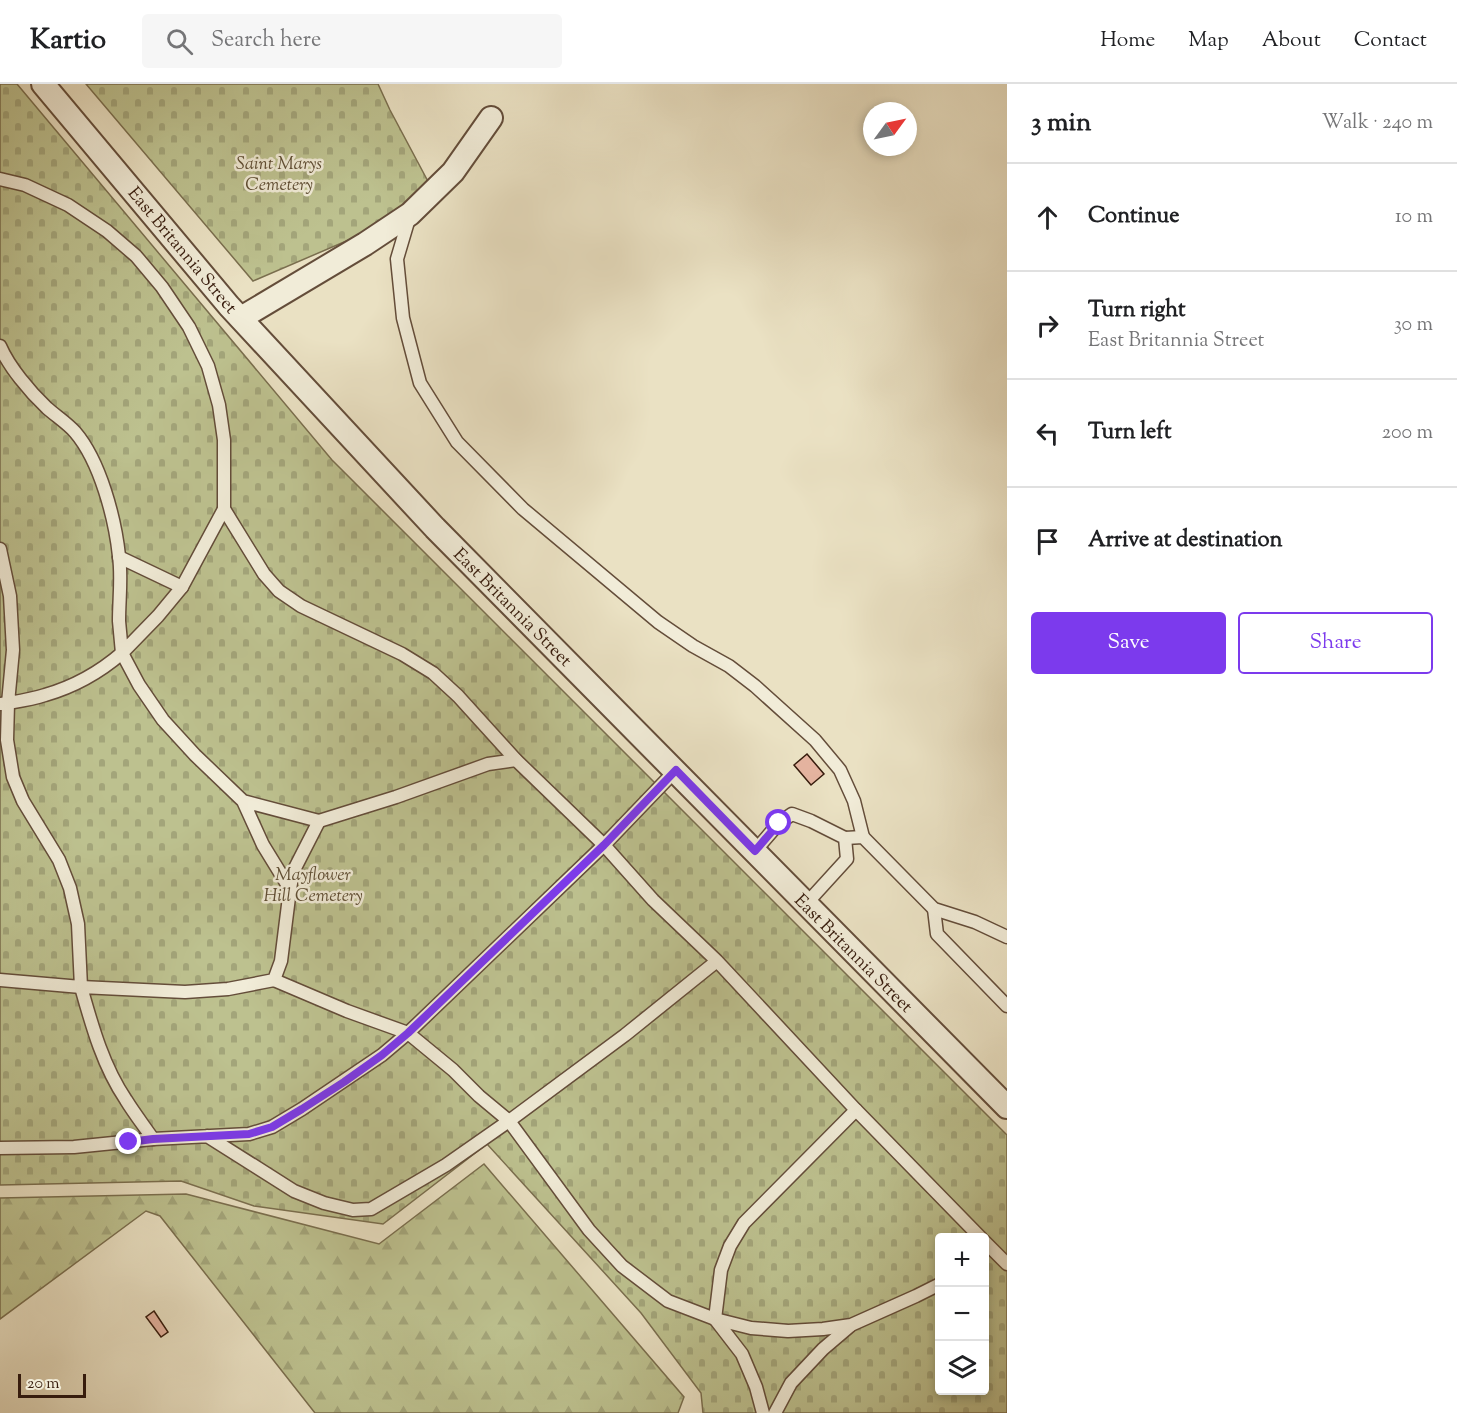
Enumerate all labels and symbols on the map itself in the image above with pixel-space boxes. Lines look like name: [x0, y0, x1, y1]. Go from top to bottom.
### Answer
north arrow: [863, 102, 917, 156]
park label: Saint Marys Cemetery: [236, 152, 322, 199]
street label: East Britannia Street: [120, 182, 242, 320]
street label: East Britannia Street: [446, 543, 577, 674]
route start: [765, 809, 791, 835]
park label: Mayflower Hill Cemetery: [263, 863, 363, 910]
street label: East Britannia Street: [787, 889, 918, 1020]
route end: [115, 1128, 141, 1154]
scale bar: [18, 1371, 86, 1398]

